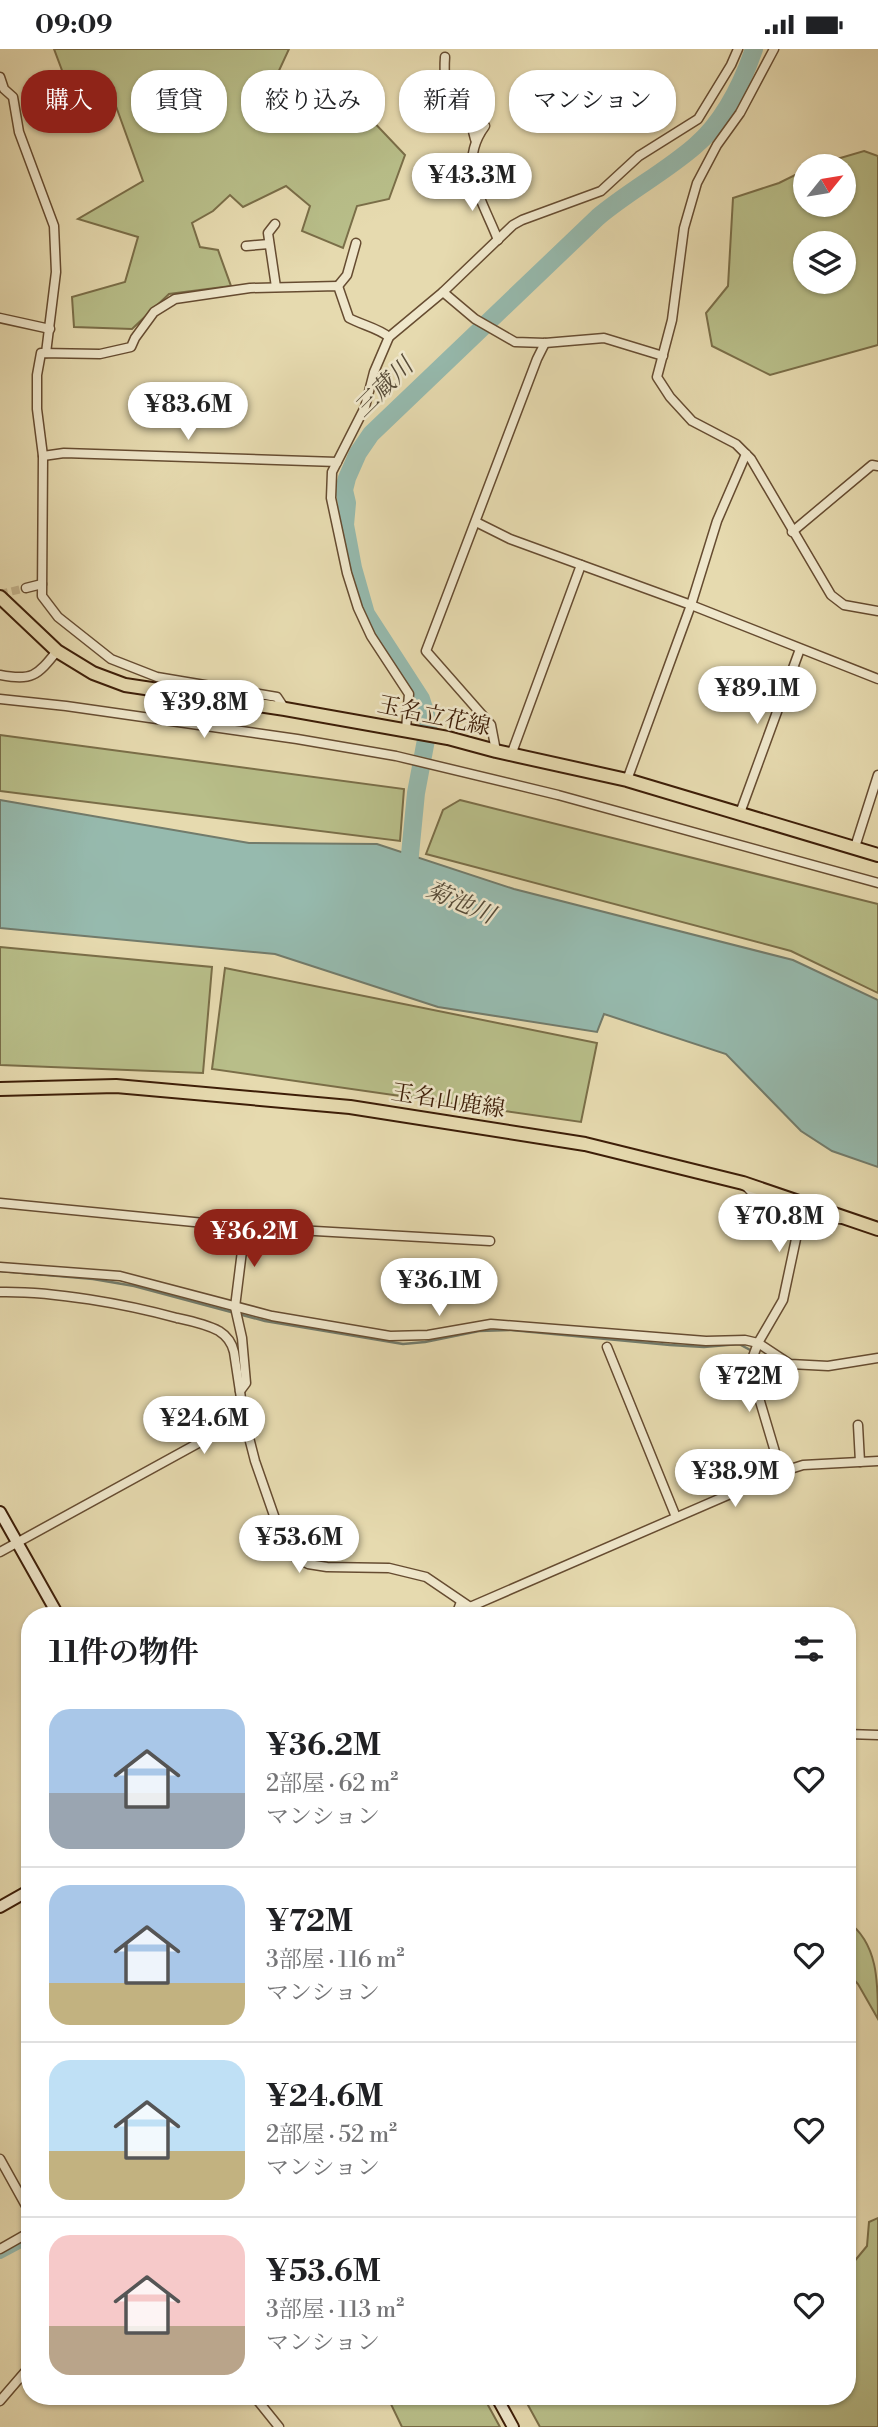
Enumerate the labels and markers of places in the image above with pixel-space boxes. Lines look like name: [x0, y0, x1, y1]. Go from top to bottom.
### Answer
pin: ¥43.3M: [415, 153, 529, 213]
pin: ¥83.6M: [131, 383, 245, 442]
pin: ¥89.1M: [700, 667, 814, 726]
pin: ¥39.8M: [147, 681, 261, 740]
pin: ¥70.8M: [722, 1195, 836, 1254]
pin: ¥36.2M: [197, 1209, 311, 1269]
pin: ¥36.1M: [382, 1259, 496, 1318]
pin: ¥72M: [708, 1355, 790, 1414]
pin: ¥24.6M: [147, 1397, 261, 1456]
pin: ¥38.9M: [678, 1449, 792, 1509]
pin: ¥53.6M: [242, 1515, 356, 1575]

